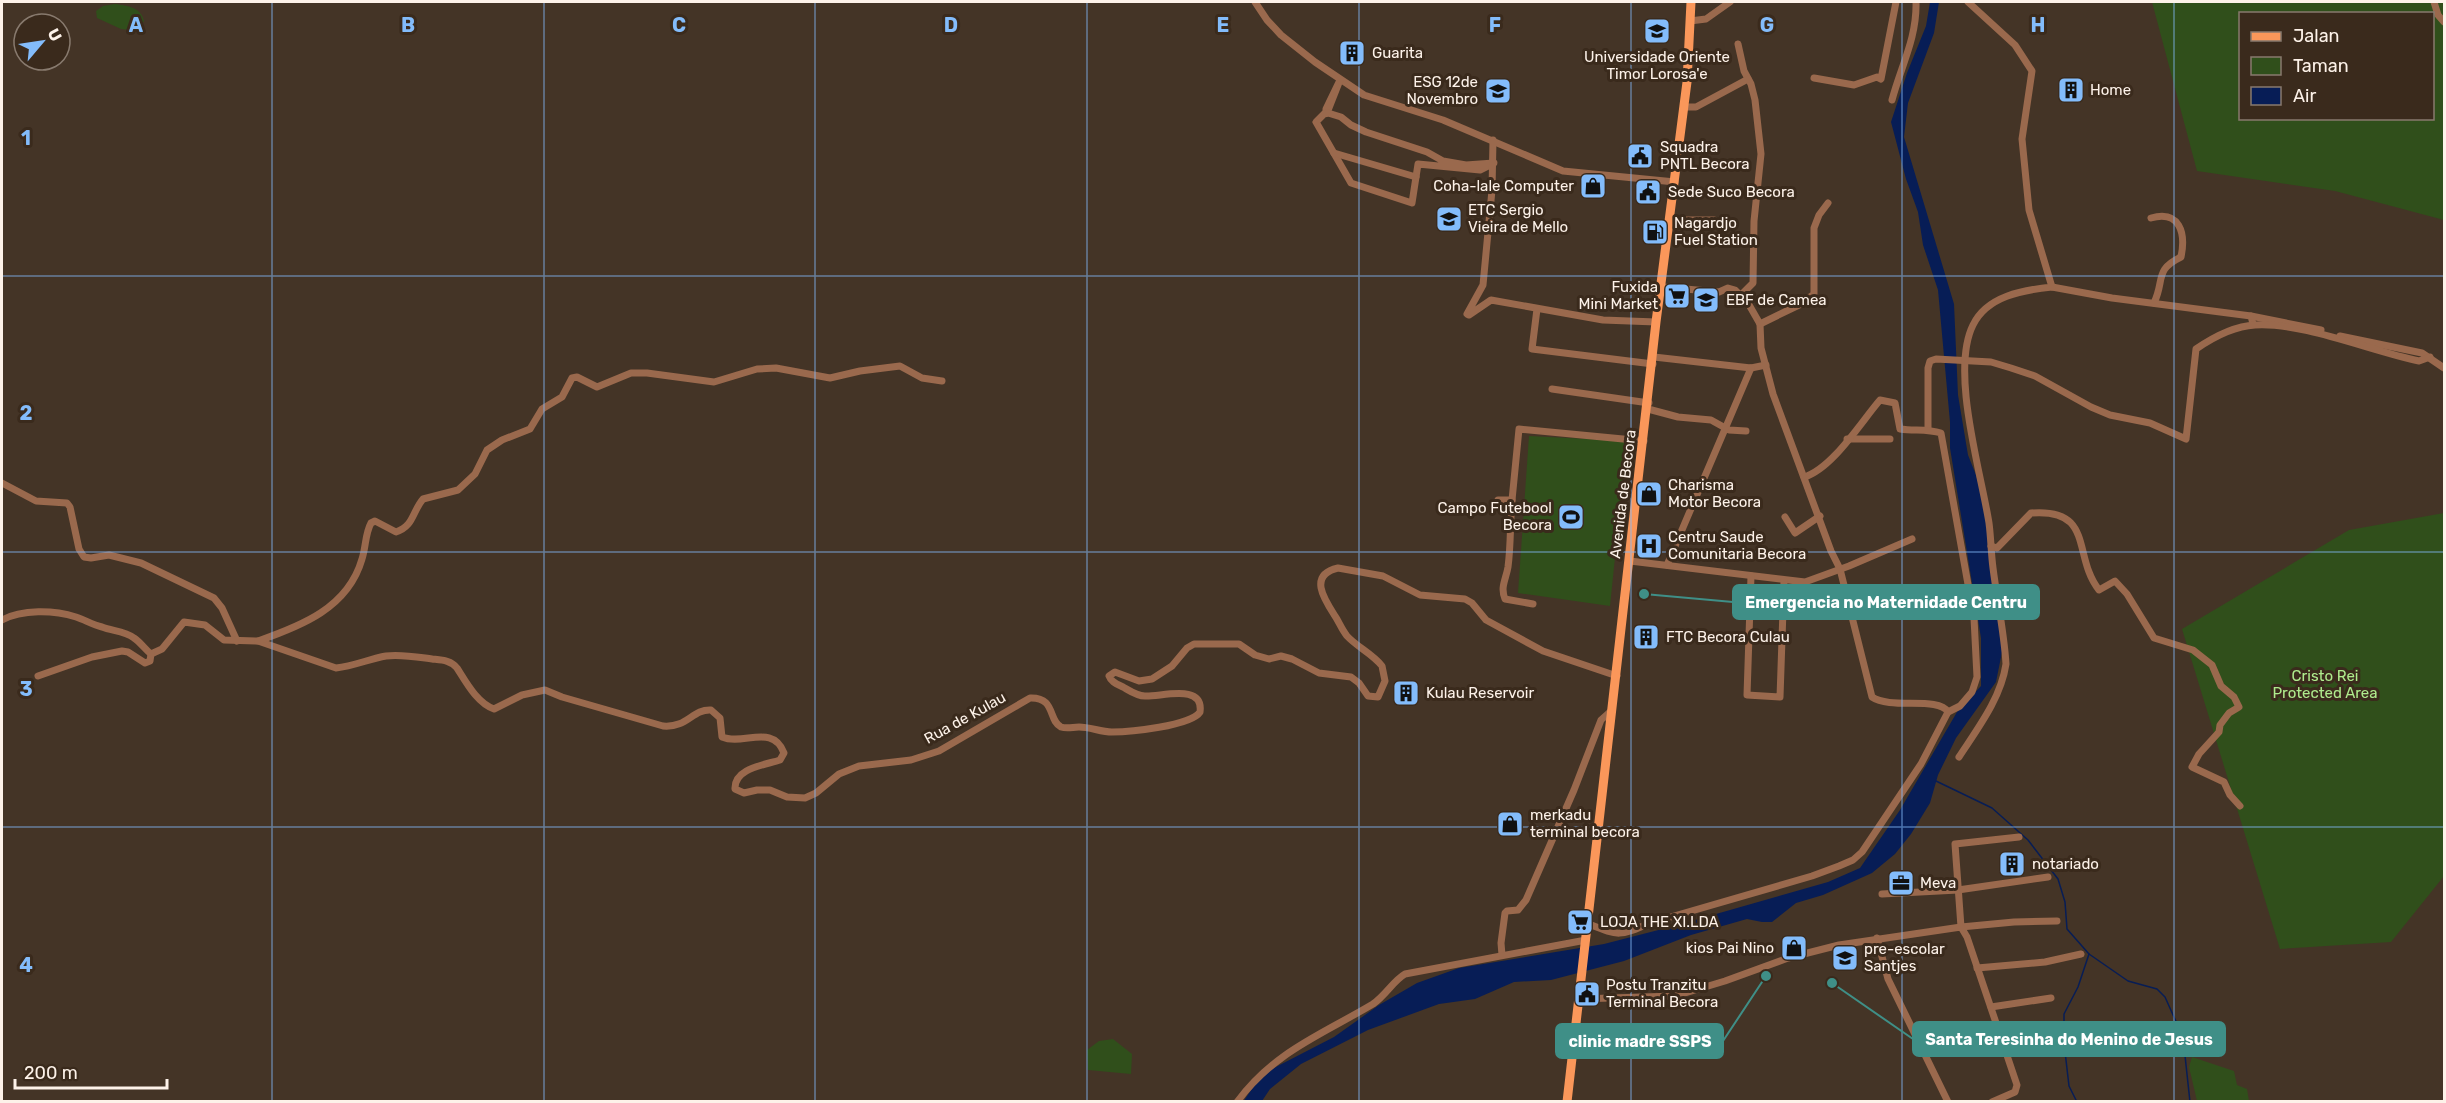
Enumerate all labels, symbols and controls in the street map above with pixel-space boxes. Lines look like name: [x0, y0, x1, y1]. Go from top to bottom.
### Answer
north arrow: [12, 12, 72, 72]
legend: [2239, 12, 2434, 120]
text: A: [129, 13, 144, 37]
text: B: [401, 13, 415, 37]
text: C: [672, 13, 686, 37]
text: D: [944, 13, 958, 37]
text: E: [1217, 13, 1229, 37]
text: F: [1489, 13, 1501, 37]
text: G: [1760, 13, 1774, 37]
text: H: [2031, 13, 2045, 37]
school or university icon: Universidade Oriente Timor Lorosa'e: [1642, 16, 1672, 46]
text: U: [44, 25, 66, 45]
text: Jalan: [2293, 25, 2340, 47]
building icon: Guarita: [1337, 38, 1367, 68]
place label: Guarita: [1372, 44, 1423, 62]
place label: Universidade Oriente Timor Lorosa'e: [1584, 48, 1730, 83]
text: Taman: [2293, 55, 2349, 77]
place label: ESG 12de Novembro: [1406, 73, 1478, 108]
building icon: Home: [2056, 75, 2086, 105]
school or university icon: ESG 12de Novembro: [1483, 76, 1513, 106]
place label: Home: [2090, 81, 2131, 99]
text: Air: [2293, 85, 2316, 107]
text: 1: [21, 126, 31, 150]
place label: Squadra PNTL Becora: [1660, 138, 1750, 173]
public building icon: Squadra PNTL Becora: [1625, 141, 1655, 171]
shop icon: Coha-lale Computer: [1578, 171, 1608, 201]
place label: Coha-lale Computer: [1433, 177, 1574, 195]
public building icon: Sede Suco Becora: [1633, 177, 1663, 207]
place label: Sede Suco Becora: [1668, 183, 1795, 201]
place label: ETC Sergio Vieira de Mello: [1468, 201, 1568, 236]
school or university icon: ETC Sergio Vieira de Mello: [1434, 204, 1464, 234]
place label: Nagardjo Fuel Station: [1674, 214, 1758, 249]
fuel station icon: Nagardjo Fuel Station: [1640, 217, 1670, 247]
place label: Fuxida Mini Market: [1579, 278, 1658, 313]
supermarket icon: Fuxida Mini Market: [1662, 281, 1692, 311]
school or university icon: EBF de Camea: [1691, 285, 1721, 315]
place label: EBF de Camea: [1726, 291, 1827, 309]
text: 2: [20, 401, 33, 425]
street label: Avenida de Becora: [1606, 428, 1640, 560]
place label: Charisma Motor Becora: [1668, 476, 1761, 511]
shop icon: Charisma Motor Becora: [1634, 479, 1664, 509]
place label: Campo Futebool Becora: [1437, 499, 1552, 534]
sports icon: Campo Futebool Becora: [1556, 502, 1586, 532]
place label: Centru Saude Comunitaria Becora: [1668, 528, 1806, 563]
hospital icon: Centru Saude Comunitaria Becora: [1634, 531, 1664, 561]
callout: Emergencia no Maternidade Centru: [1733, 585, 2039, 619]
text: Emergencia no Maternidade Centru: [1745, 593, 2027, 612]
building icon: FTC Becora Culau: [1631, 622, 1661, 652]
place label: FTC Becora Culau: [1666, 628, 1790, 646]
park label: Cristo Rei Protected Area: [2272, 667, 2378, 702]
text: 3: [19, 677, 33, 701]
building icon: Kulau Reservoir: [1391, 678, 1421, 708]
place label: Kulau Reservoir: [1426, 684, 1534, 702]
street label: Rua de Kulau: [921, 688, 1009, 748]
place label: merkadu terminal becora: [1530, 806, 1640, 841]
shop icon: merkadu terminal becora: [1495, 809, 1525, 839]
building icon: notariado: [1997, 849, 2027, 879]
place label: notariado: [2032, 855, 2099, 873]
office icon: Meva: [1886, 868, 1916, 898]
place label: Meva: [1920, 874, 1956, 892]
supermarket icon: LOJA THE XI.LDA: [1565, 907, 1595, 937]
place label: LOJA THE XI.LDA: [1600, 913, 1719, 931]
shop icon: kios Pai Nino: [1779, 933, 1809, 963]
place label: kios Pai Nino: [1686, 939, 1774, 957]
place label: pre-escolar Santjes: [1864, 940, 1945, 975]
school or university icon: pre-escolar Santjes: [1830, 943, 1860, 973]
text: 4: [19, 953, 33, 977]
place label: Postu Tranzitu Terminal Becora: [1606, 976, 1718, 1011]
public building icon: Postu Tranzitu Terminal Becora: [1572, 979, 1602, 1009]
callout: Santa Teresinha do Menino de Jesus: [1913, 1022, 2225, 1056]
callout: clinic madre SSPS: [1556, 1024, 1723, 1058]
text: Santa Teresinha do Menino de Jesus: [1925, 1030, 2213, 1049]
text: clinic madre SSPS: [1568, 1032, 1712, 1051]
scale bar: [15, 1052, 166, 1090]
text: 200 m: [24, 1062, 78, 1084]

